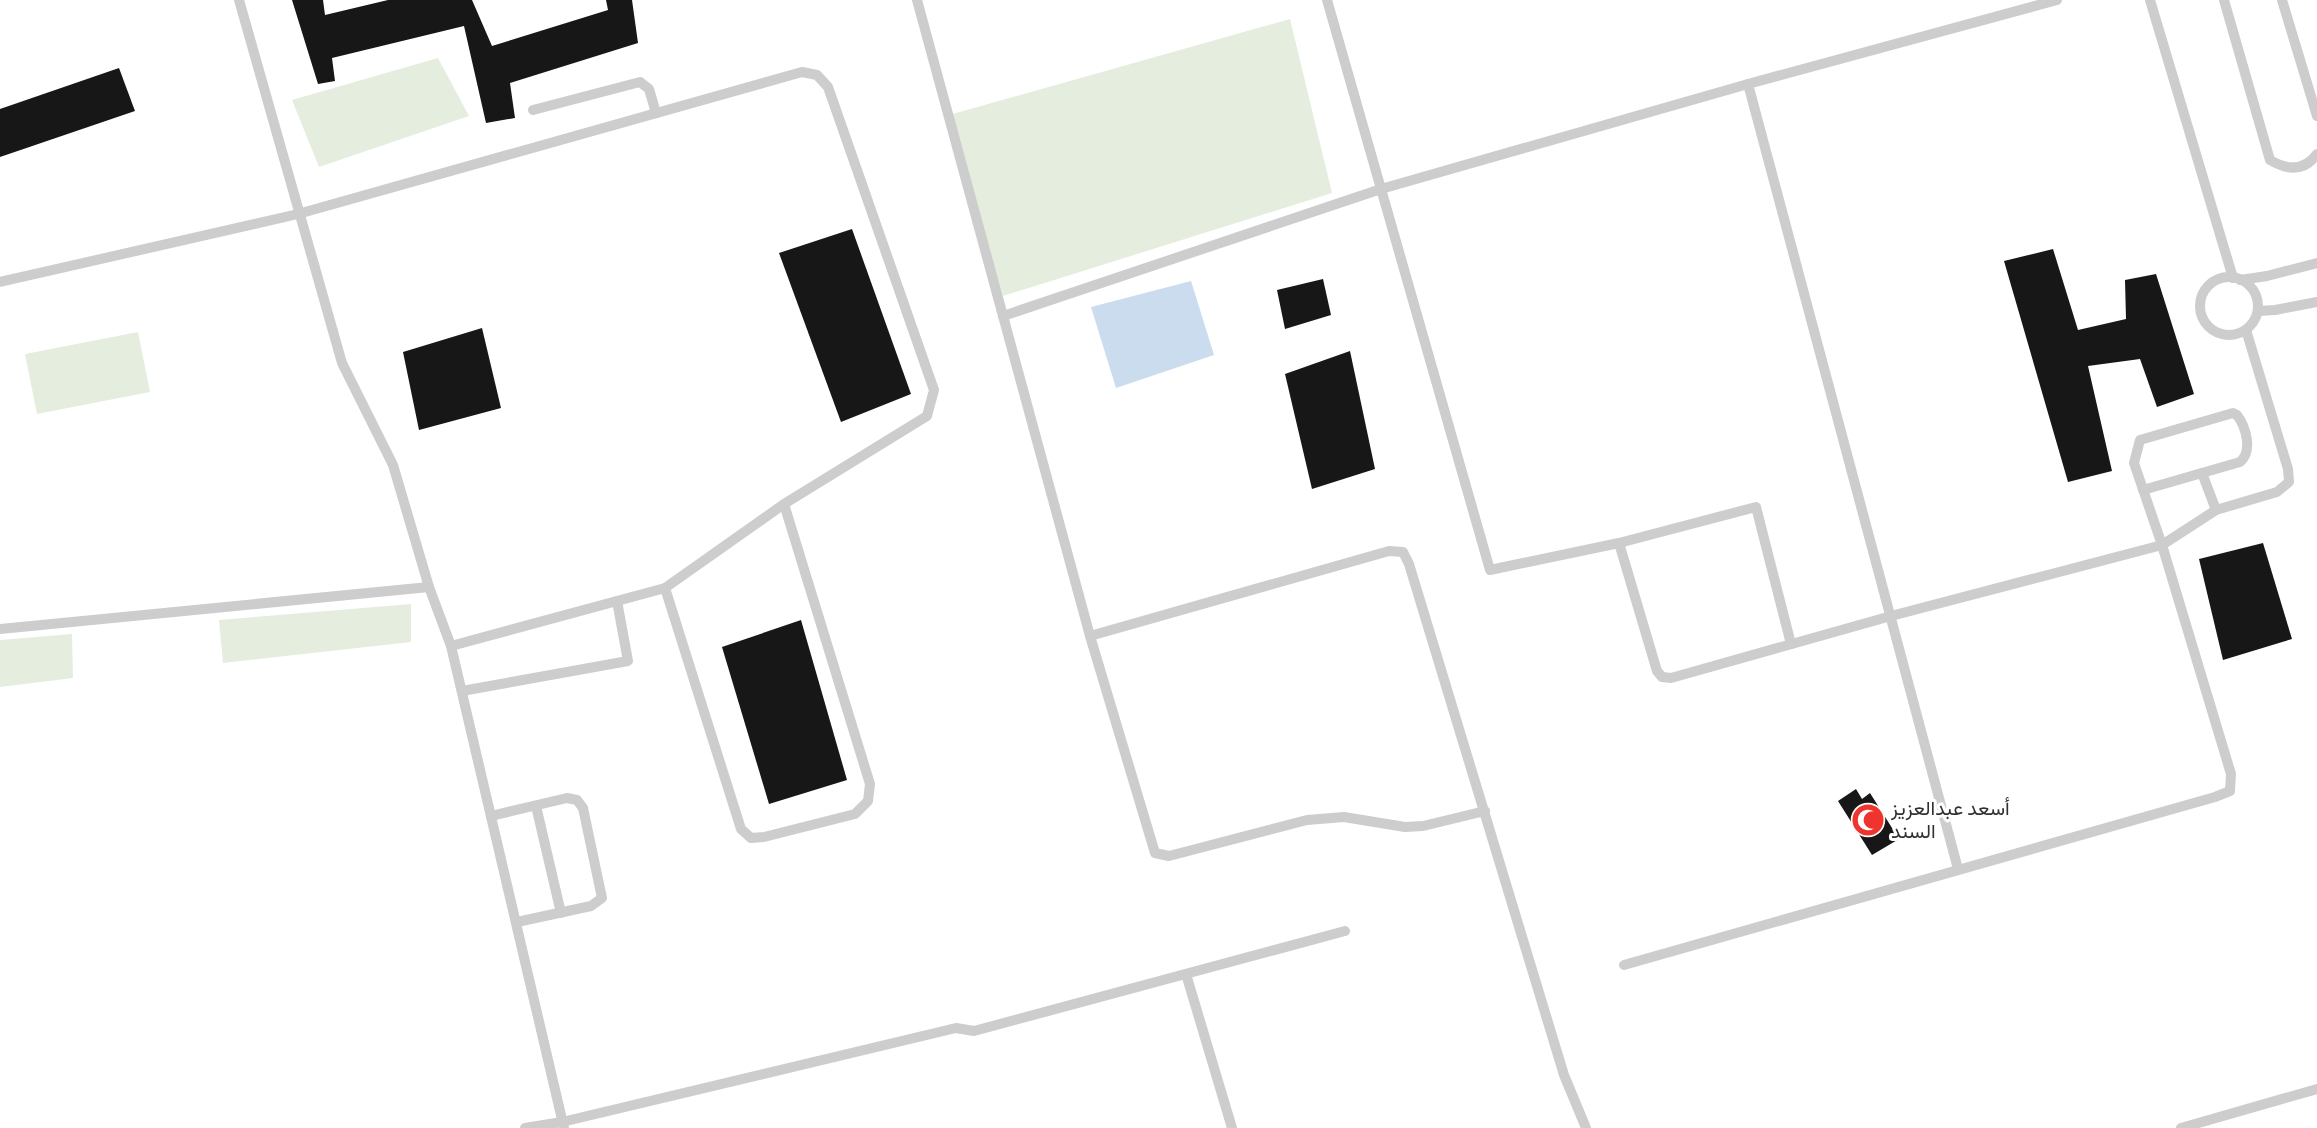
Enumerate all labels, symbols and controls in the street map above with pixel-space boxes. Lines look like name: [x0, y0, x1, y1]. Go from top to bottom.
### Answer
place label: أسعد عبدالعزيز السند: [1890, 795, 2010, 842]
mosque icon: أسعد عبدالعزيز السند: [1850, 802, 1886, 838]

